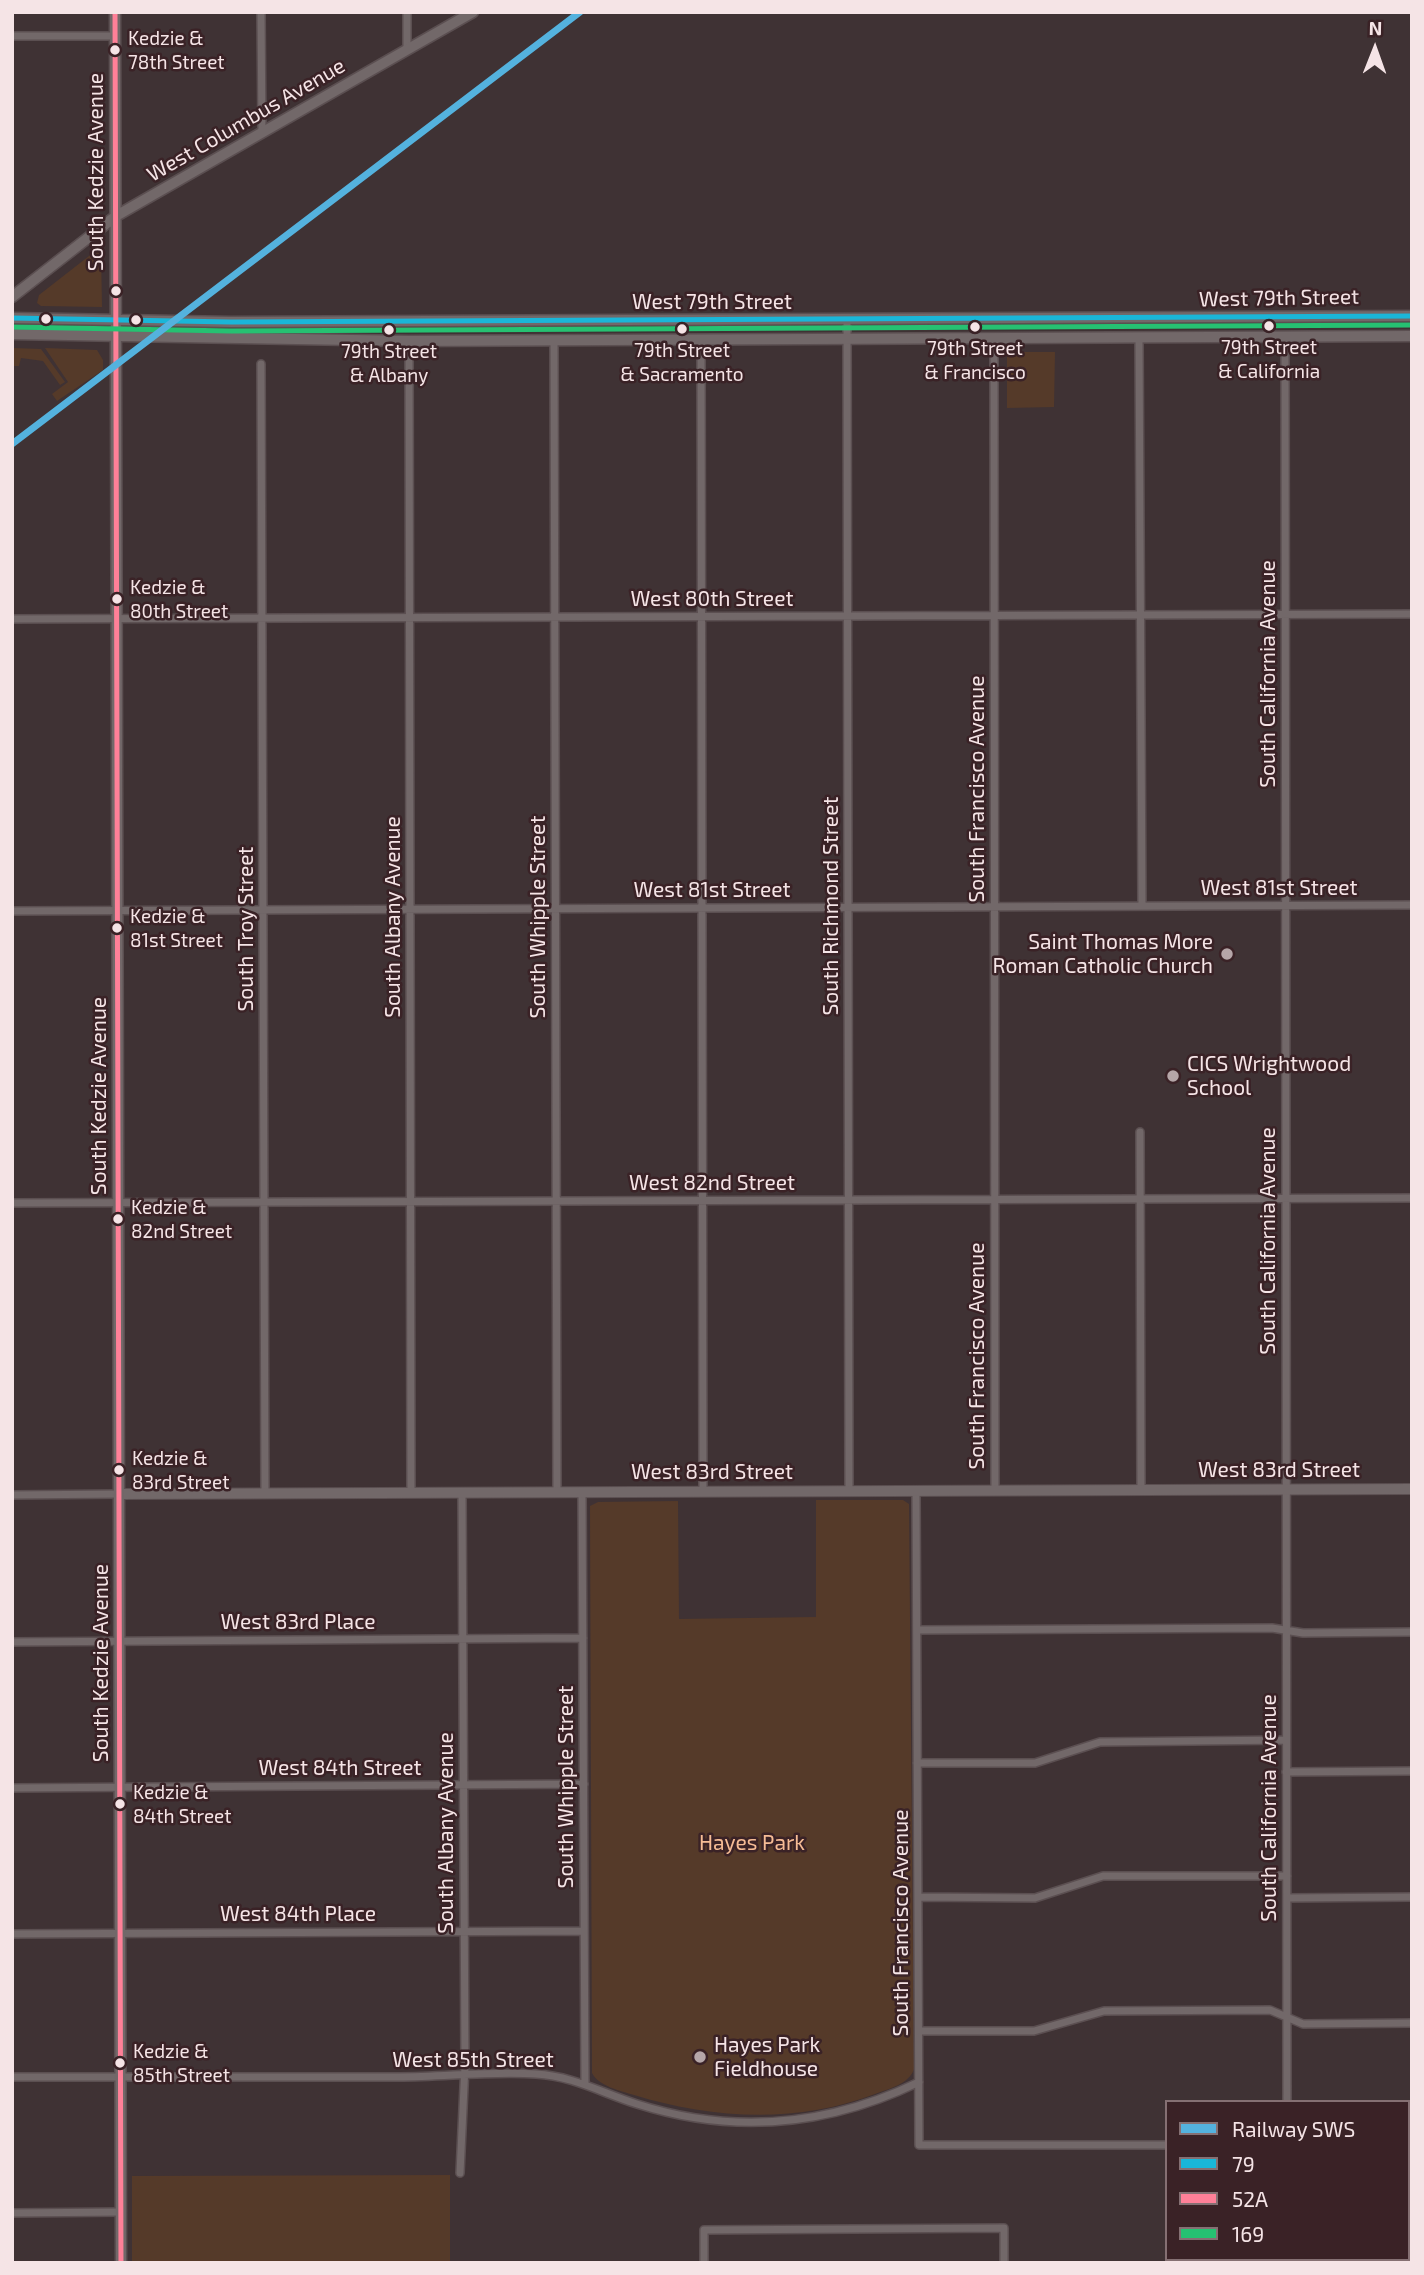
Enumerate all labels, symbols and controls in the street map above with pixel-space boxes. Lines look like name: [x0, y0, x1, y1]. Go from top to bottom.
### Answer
north arrow: [1340, 14, 1410, 84]
text: N: [1368, 16, 1382, 39]
place label: Kedzie & 78th Street: [128, 28, 225, 72]
marker: Kedzie & 78th Street: [108, 43, 122, 57]
street label: West Columbus Avenue: [143, 53, 349, 187]
street label: South Kedzie Avenue: [83, 73, 109, 271]
unlabelled marker: [109, 284, 123, 298]
street label: West 79th Street: [1199, 284, 1359, 312]
street label: West 79th Street: [632, 289, 792, 315]
unlabelled marker: [39, 312, 53, 326]
unlabelled marker: [129, 313, 143, 327]
marker: 79th Street & California: [1262, 319, 1276, 333]
marker: 79th Street & Francisco: [968, 320, 982, 334]
marker: 79th Street & Sacramento: [675, 322, 689, 336]
marker: 79th Street & Albany: [382, 323, 396, 337]
place label: 79th Street & California: [1218, 337, 1320, 381]
place label: 79th Street & Francisco: [924, 338, 1026, 382]
place label: 79th Street & Sacramento: [620, 340, 744, 384]
place label: 79th Street & Albany: [341, 341, 437, 385]
street label: South California Avenue: [1255, 560, 1281, 788]
place label: Kedzie & 80th Street: [130, 577, 228, 621]
street label: West 80th Street: [631, 586, 793, 612]
marker: Kedzie & 80th Street: [110, 592, 124, 606]
street label: South Francisco Avenue: [964, 676, 990, 902]
street label: South Richmond Street: [818, 797, 844, 1015]
street label: South Albany Avenue: [380, 816, 406, 1018]
street label: South Whipple Street: [525, 816, 551, 1018]
street label: South Troy Street: [233, 847, 259, 1011]
street label: West 81st Street: [1201, 875, 1357, 901]
street label: West 81st Street: [634, 877, 790, 903]
place label: Kedzie & 81st Street: [130, 906, 223, 950]
marker: Kedzie & 81st Street: [110, 921, 124, 935]
place label: Saint Thomas More Roman Catholic Church: [993, 929, 1213, 979]
marker: Saint Thomas More Roman Catholic Church: [1219, 946, 1235, 962]
street label: South Kedzie Avenue: [86, 997, 112, 1195]
place label: CICS Wrightwood School: [1187, 1051, 1351, 1101]
marker: CICS Wrightwood School: [1165, 1068, 1181, 1084]
street label: South California Avenue: [1255, 1127, 1281, 1355]
street label: West 82nd Street: [629, 1170, 795, 1196]
place label: Kedzie & 82nd Street: [131, 1197, 232, 1241]
marker: Kedzie & 82nd Street: [111, 1212, 125, 1226]
street label: South Francisco Avenue: [964, 1243, 990, 1469]
place label: Kedzie & 83rd Street: [132, 1448, 229, 1492]
street label: West 83rd Street: [1198, 1457, 1360, 1483]
street label: West 83rd Street: [631, 1459, 793, 1485]
marker: Kedzie & 83rd Street: [112, 1463, 126, 1477]
street label: South Kedzie Avenue: [88, 1564, 114, 1762]
street label: West 83rd Place: [220, 1609, 376, 1635]
street label: South Whipple Street: [553, 1686, 579, 1888]
street label: South California Avenue: [1256, 1694, 1282, 1922]
street label: South Albany Avenue: [433, 1732, 459, 1934]
street label: West 84th Street: [258, 1755, 422, 1781]
place label: Kedzie & 84th Street: [133, 1782, 232, 1826]
marker: Kedzie & 84th Street: [113, 1797, 127, 1811]
street label: South Francisco Avenue: [888, 1810, 914, 2036]
park label: Hayes Park: [699, 1830, 805, 1856]
street label: West 84th Place: [220, 1901, 376, 1927]
place label: Hayes Park Fieldhouse: [714, 2032, 820, 2082]
place label: Kedzie & 85th Street: [133, 2041, 230, 2085]
street label: West 85th Street: [392, 2047, 554, 2073]
marker: Hayes Park Fieldhouse: [692, 2049, 708, 2065]
marker: Kedzie & 85th Street: [113, 2056, 127, 2070]
legend: [1165, 2100, 1410, 2261]
text: Railway SWS: [1232, 2116, 1355, 2141]
text: 79: [1232, 2151, 1255, 2176]
text: 52A: [1232, 2186, 1268, 2211]
text: 169: [1232, 2221, 1264, 2246]

